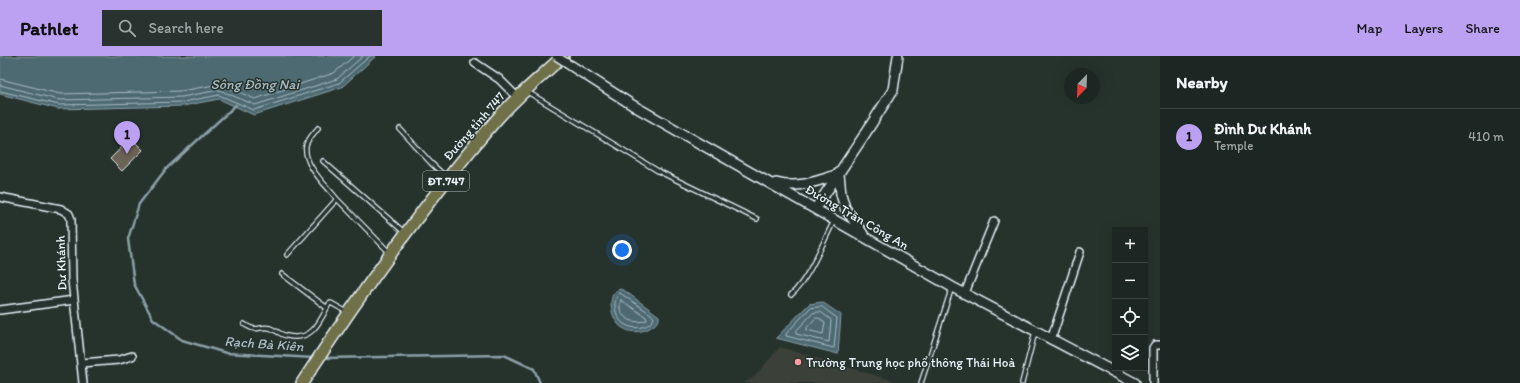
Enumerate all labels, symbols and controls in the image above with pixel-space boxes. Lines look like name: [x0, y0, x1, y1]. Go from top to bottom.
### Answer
search box: [102, 10, 382, 46]
text: Pathlet: [20, 17, 78, 40]
icon: search: [116, 17, 138, 39]
text: Search here: [148, 19, 224, 37]
text: Map: [1357, 20, 1382, 37]
text: Layers: [1404, 20, 1443, 37]
text: Share: [1465, 20, 1500, 37]
north arrow: [1064, 68, 1100, 104]
text: Nearby: [1176, 72, 1228, 92]
water label: Sông Đồng Nai: [211, 76, 301, 93]
street label: Đường tỉnh 747: [440, 88, 508, 163]
text: Đình Dư Khánh: [1214, 120, 1311, 138]
pin: 1: [114, 121, 140, 154]
text: 1: [1186, 129, 1192, 144]
text: 410 m: [1468, 129, 1504, 144]
text: Temple: [1214, 138, 1253, 153]
road number: ĐT.747: [423, 171, 469, 191]
street label: Đường Trần Công An: [803, 181, 912, 253]
map controls: [1112, 227, 1148, 371]
button: +: [1112, 227, 1148, 263]
street label: Dư Khánh: [53, 235, 69, 291]
your location: [612, 240, 632, 260]
button: −: [1112, 263, 1148, 299]
button: locate: [1112, 299, 1148, 335]
water label: Rạch Bà Kiên: [224, 333, 304, 355]
button: layers: [1112, 335, 1148, 371]
place label: Trường Trung học phổ thông Thái Hoà: [806, 355, 1015, 370]
marker: Trường Trung học phổ thông Thái Hoà: [793, 357, 803, 367]

